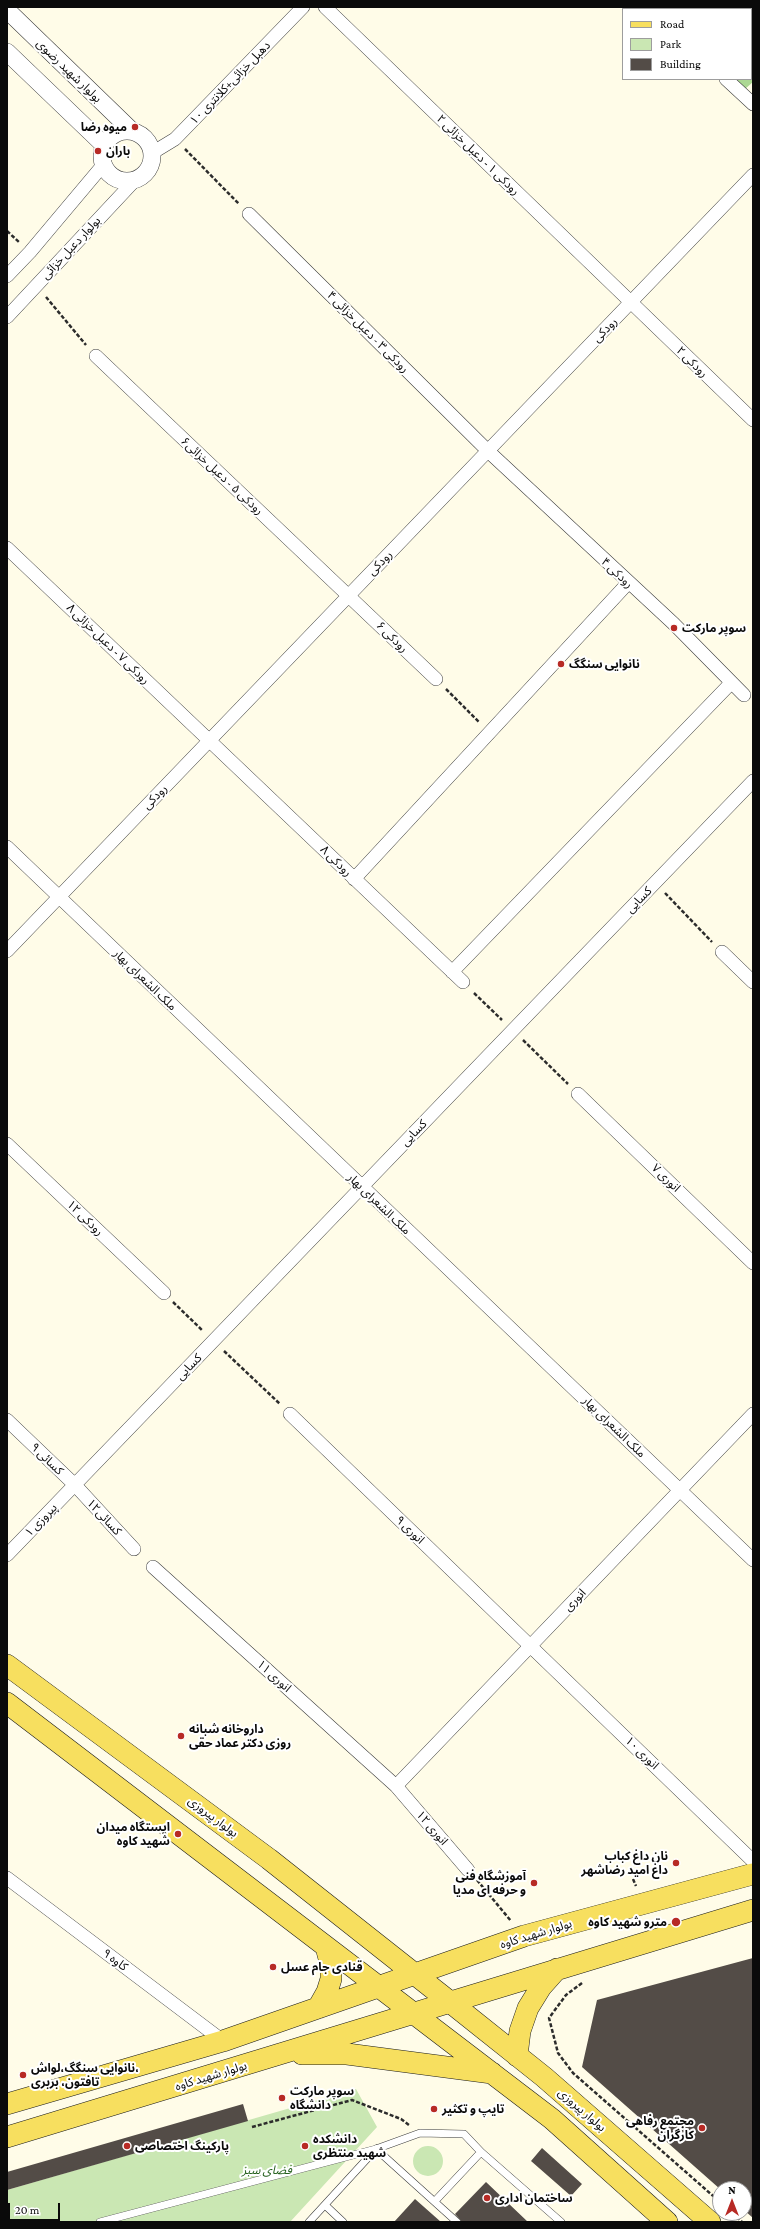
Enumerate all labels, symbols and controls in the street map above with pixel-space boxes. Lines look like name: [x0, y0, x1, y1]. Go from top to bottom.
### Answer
legend: [622, 8, 752, 80]
text: Road: [660, 17, 684, 31]
street label: بولوار شهید رضوی: [33, 36, 105, 106]
text: Park: [660, 37, 681, 51]
street label: دهبل خزائی+کلانتری ۱۰: [187, 38, 273, 128]
text: Building: [660, 57, 701, 71]
street label: رودکی ۱ - دعبل خزائی ۲: [434, 112, 522, 198]
place label: میوه رضا: [81, 120, 127, 134]
marker: میوه رضا: [130, 122, 140, 132]
place label: باران: [106, 144, 130, 158]
marker: باران: [93, 146, 103, 156]
street label: بولوار دعبل خزائی: [38, 214, 104, 282]
street label: رودکی ۳ - دعبل خزائی ۴: [324, 288, 412, 376]
street label: رودکی: [590, 314, 620, 346]
street label: رودکی ۲: [673, 343, 711, 381]
street label: رودکی ۵ - دعبل خزائی۶: [178, 434, 266, 518]
street label: رودکی: [365, 547, 395, 579]
street label: رودکی ۴: [598, 555, 636, 591]
street label: رودکی ۷ - دعبل خزائی ۸: [64, 601, 152, 687]
street label: رودکی ۶: [373, 618, 411, 656]
place label: سوپر مارکت: [682, 621, 746, 635]
marker: سوپر مارکت: [669, 623, 679, 633]
place label: نانوایی سنگگ: [569, 657, 640, 671]
marker: نانوایی سنگگ: [556, 659, 566, 669]
street label: رودکی: [140, 781, 170, 813]
street label: رودکی ۸: [317, 842, 355, 880]
street label: کسایی: [623, 884, 655, 916]
street label: ملک الشعرای بهار: [110, 946, 180, 1014]
street label: کسایی: [398, 1117, 430, 1149]
street label: انوری ۷: [649, 1161, 683, 1195]
street label: ملک الشعرای بهار: [344, 1170, 414, 1238]
street label: رودکی ۱۲: [64, 1197, 106, 1239]
street label: کسایی: [173, 1351, 205, 1383]
street label: ملک الشعرای بهار: [579, 1393, 649, 1461]
street label: کسائی ۹: [28, 1440, 66, 1478]
street label: کسائی۱۲: [84, 1496, 124, 1538]
street label: پیروزی ۱: [22, 1500, 60, 1540]
street label: انوری ۹: [393, 1513, 427, 1547]
street label: انوری: [561, 1586, 589, 1614]
street label: انوری ۱۱: [254, 1657, 294, 1695]
place label: داروخانه شبانه روزی دکتر عماد حقی: [189, 1722, 291, 1750]
marker: داروخانه شبانه روزی دکتر عماد حقی: [176, 1731, 186, 1741]
street label: انوری ۱۰: [622, 1733, 662, 1773]
street label: بولوار پیروزی: [185, 1794, 241, 1840]
street label: انوری ۱۲: [413, 1808, 451, 1848]
place label: ایستگاه میدان شهید کاوه: [96, 1820, 170, 1848]
marker: ایستگاه میدان شهید کاوه: [173, 1829, 183, 1839]
place label: نان داغ کباب داغ امید رضاشهر: [581, 1849, 668, 1877]
marker: نان داغ کباب داغ امید رضاشهر: [671, 1858, 681, 1868]
place label: آموزشگاه فنی و حرفه ای مدیا: [453, 1869, 526, 1897]
marker: آموزشگاه فنی و حرفه ای مدیا: [529, 1878, 539, 1888]
place label: مترو شهید کاوه: [588, 1915, 667, 1929]
street label: بولوار شهید کاوه: [498, 1916, 574, 1952]
marker: مترو شهید کاوه: [670, 1916, 682, 1928]
street label: کاوه ۹: [100, 1946, 130, 1974]
place label: قنادی جام عسل: [281, 1960, 363, 1974]
marker: قنادی جام عسل: [268, 1962, 278, 1972]
street label: بولوار شهید کاوه: [173, 2058, 249, 2094]
place label: نانوایی سنگگ،لواش، تافتون، بربری: [31, 2061, 139, 2089]
marker: نانوایی سنگگ،لواش، تافتون، بربری: [18, 2070, 28, 2080]
place label: سوپر مارکت دانشگاه: [290, 2084, 354, 2112]
street label: بولوار پیروزی: [555, 2085, 609, 2135]
marker: سوپر مارکت دانشگاه: [277, 2093, 287, 2103]
place label: تایپ و تکثیر: [442, 2102, 504, 2116]
marker: تایپ و تکثیر: [429, 2104, 439, 2114]
place label: مجتمع رفاهی کارگران: [626, 2114, 694, 2142]
marker: مجتمع رفاهی کارگران: [697, 2123, 707, 2133]
place label: دانشکده شهید منتظری: [313, 2132, 386, 2160]
place label: پارکینگ اختصاصی: [135, 2139, 229, 2153]
marker: پارکینگ اختصاصی: [122, 2141, 132, 2151]
marker: دانشکده شهید منتظری: [300, 2141, 310, 2151]
park label: فضای سبز: [242, 2163, 292, 2177]
north arrow: [712, 2181, 752, 2221]
text: N: [728, 2184, 736, 2196]
place label: ساختمان اداری: [495, 2191, 573, 2205]
marker: ساختمان اداری: [482, 2193, 492, 2203]
scale bar: [10, 2195, 62, 2221]
text: 20 m: [15, 2203, 39, 2217]

